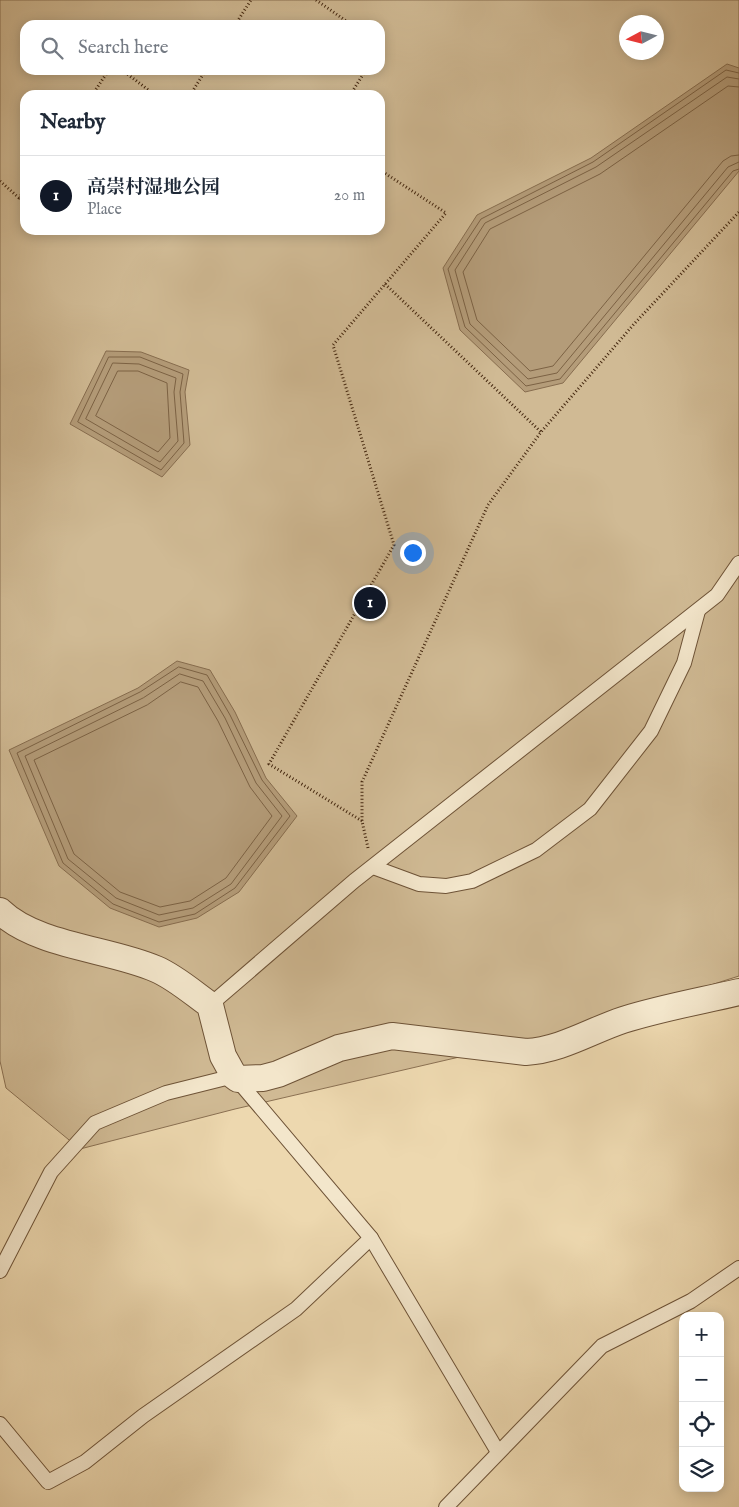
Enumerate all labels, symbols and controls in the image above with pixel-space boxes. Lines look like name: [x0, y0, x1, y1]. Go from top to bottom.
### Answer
north arrow: [619, 15, 664, 60]
search box: [20, 20, 385, 75]
icon: search: [38, 34, 66, 62]
text: Search here: [78, 36, 169, 60]
text: Nearby: [40, 109, 105, 136]
text: 高崇村湿地公园: [87, 176, 220, 200]
text: 1: [53, 186, 59, 206]
text: 20 m: [334, 186, 365, 206]
text: Place: [87, 200, 122, 220]
your location: [400, 540, 426, 566]
pin: 1: [354, 584, 386, 622]
map controls: [679, 1312, 724, 1492]
button: +: [679, 1312, 724, 1357]
button: −: [679, 1357, 724, 1402]
button: locate: [679, 1402, 724, 1447]
button: layers: [679, 1447, 724, 1492]

